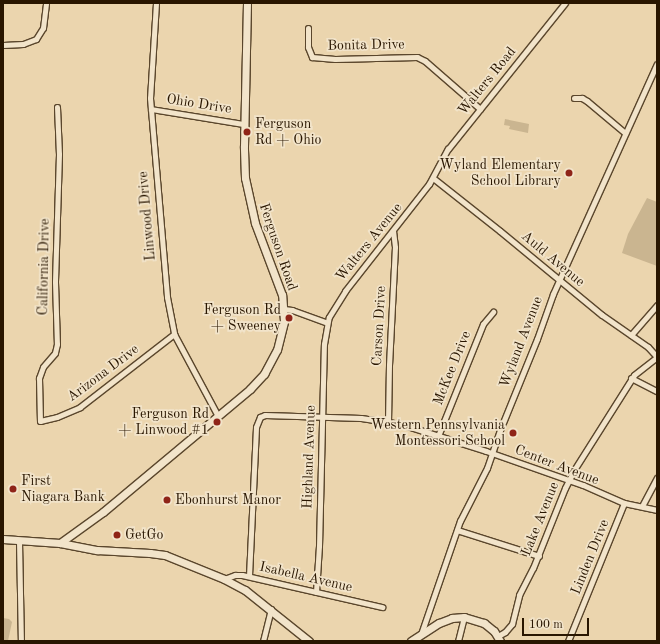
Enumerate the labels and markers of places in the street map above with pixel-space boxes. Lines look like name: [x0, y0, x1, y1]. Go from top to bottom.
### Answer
place label: Ferguson Rd + Ohio: [255, 116, 321, 148]
marker: Ferguson Rd + Ohio: [242, 127, 252, 137]
place label: Wyland Elementary School Library: [439, 157, 561, 190]
marker: Wyland Elementary School Library: [564, 168, 574, 178]
place label: Ferguson Rd + Sweeney: [203, 302, 281, 334]
marker: Ferguson Rd + Sweeney: [284, 313, 294, 323]
place label: Ferguson Rd + Linwood #1: [118, 406, 209, 438]
marker: Ferguson Rd + Linwood #1: [212, 417, 222, 427]
place label: Western Pennsylvania Montessori School: [371, 417, 505, 450]
marker: Western Pennsylvania Montessori School: [508, 428, 518, 438]
place label: First Niagara Bank: [21, 473, 105, 506]
marker: First Niagara Bank: [8, 484, 18, 494]
place label: Ebonhurst Manor: [175, 492, 281, 508]
marker: Ebonhurst Manor: [162, 495, 172, 505]
place label: GetGo: [125, 527, 163, 543]
marker: GetGo: [112, 530, 122, 540]

